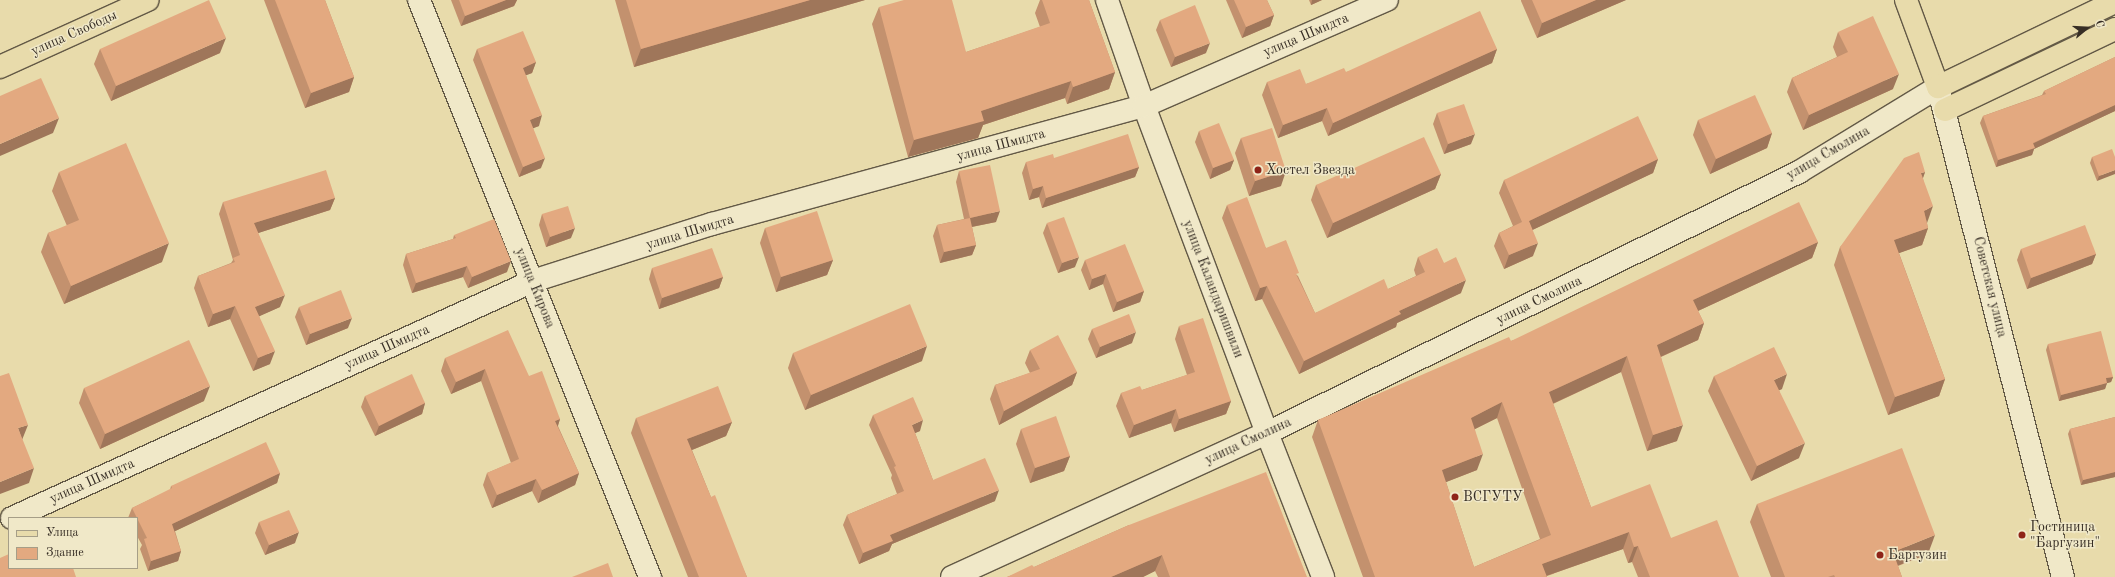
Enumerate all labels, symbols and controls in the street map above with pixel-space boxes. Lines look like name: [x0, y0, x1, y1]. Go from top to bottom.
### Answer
street label: улица Свободы: [28, 7, 120, 59]
north arrow: [2067, 8, 2107, 48]
street label: улица Шмидта: [1261, 9, 1351, 61]
text: С: [2093, 19, 2105, 29]
street label: улица Смолина: [1783, 122, 1873, 184]
street label: улица Шмидта: [955, 125, 1047, 165]
place label: Хостел Звезда: [1266, 162, 1355, 178]
marker: Хостел Звезда: [1253, 165, 1263, 175]
street label: улица Шмидта: [644, 211, 736, 253]
street label: улица Каландаришвили: [1179, 218, 1247, 360]
street label: Советская улица: [1969, 235, 2011, 339]
street label: улица Кирова: [511, 245, 559, 331]
street label: улица Смолина: [1493, 272, 1585, 328]
street label: улица Шмидта: [342, 321, 432, 373]
street label: улица Смолина: [1202, 414, 1294, 468]
street label: улица Шмидта: [47, 455, 137, 507]
place label: ВСГУТУ: [1463, 489, 1523, 505]
marker: ВСГУТУ: [1450, 492, 1460, 502]
legend: [8, 517, 138, 569]
place label: Гостиница "Баргузин": [2030, 519, 2100, 552]
text: Улица: [46, 527, 79, 539]
marker: Гостиница "Баргузин": [2017, 530, 2027, 540]
text: Здание: [46, 547, 84, 559]
place label: Баргузин: [1888, 547, 1947, 563]
marker: Баргузин: [1875, 550, 1885, 560]

